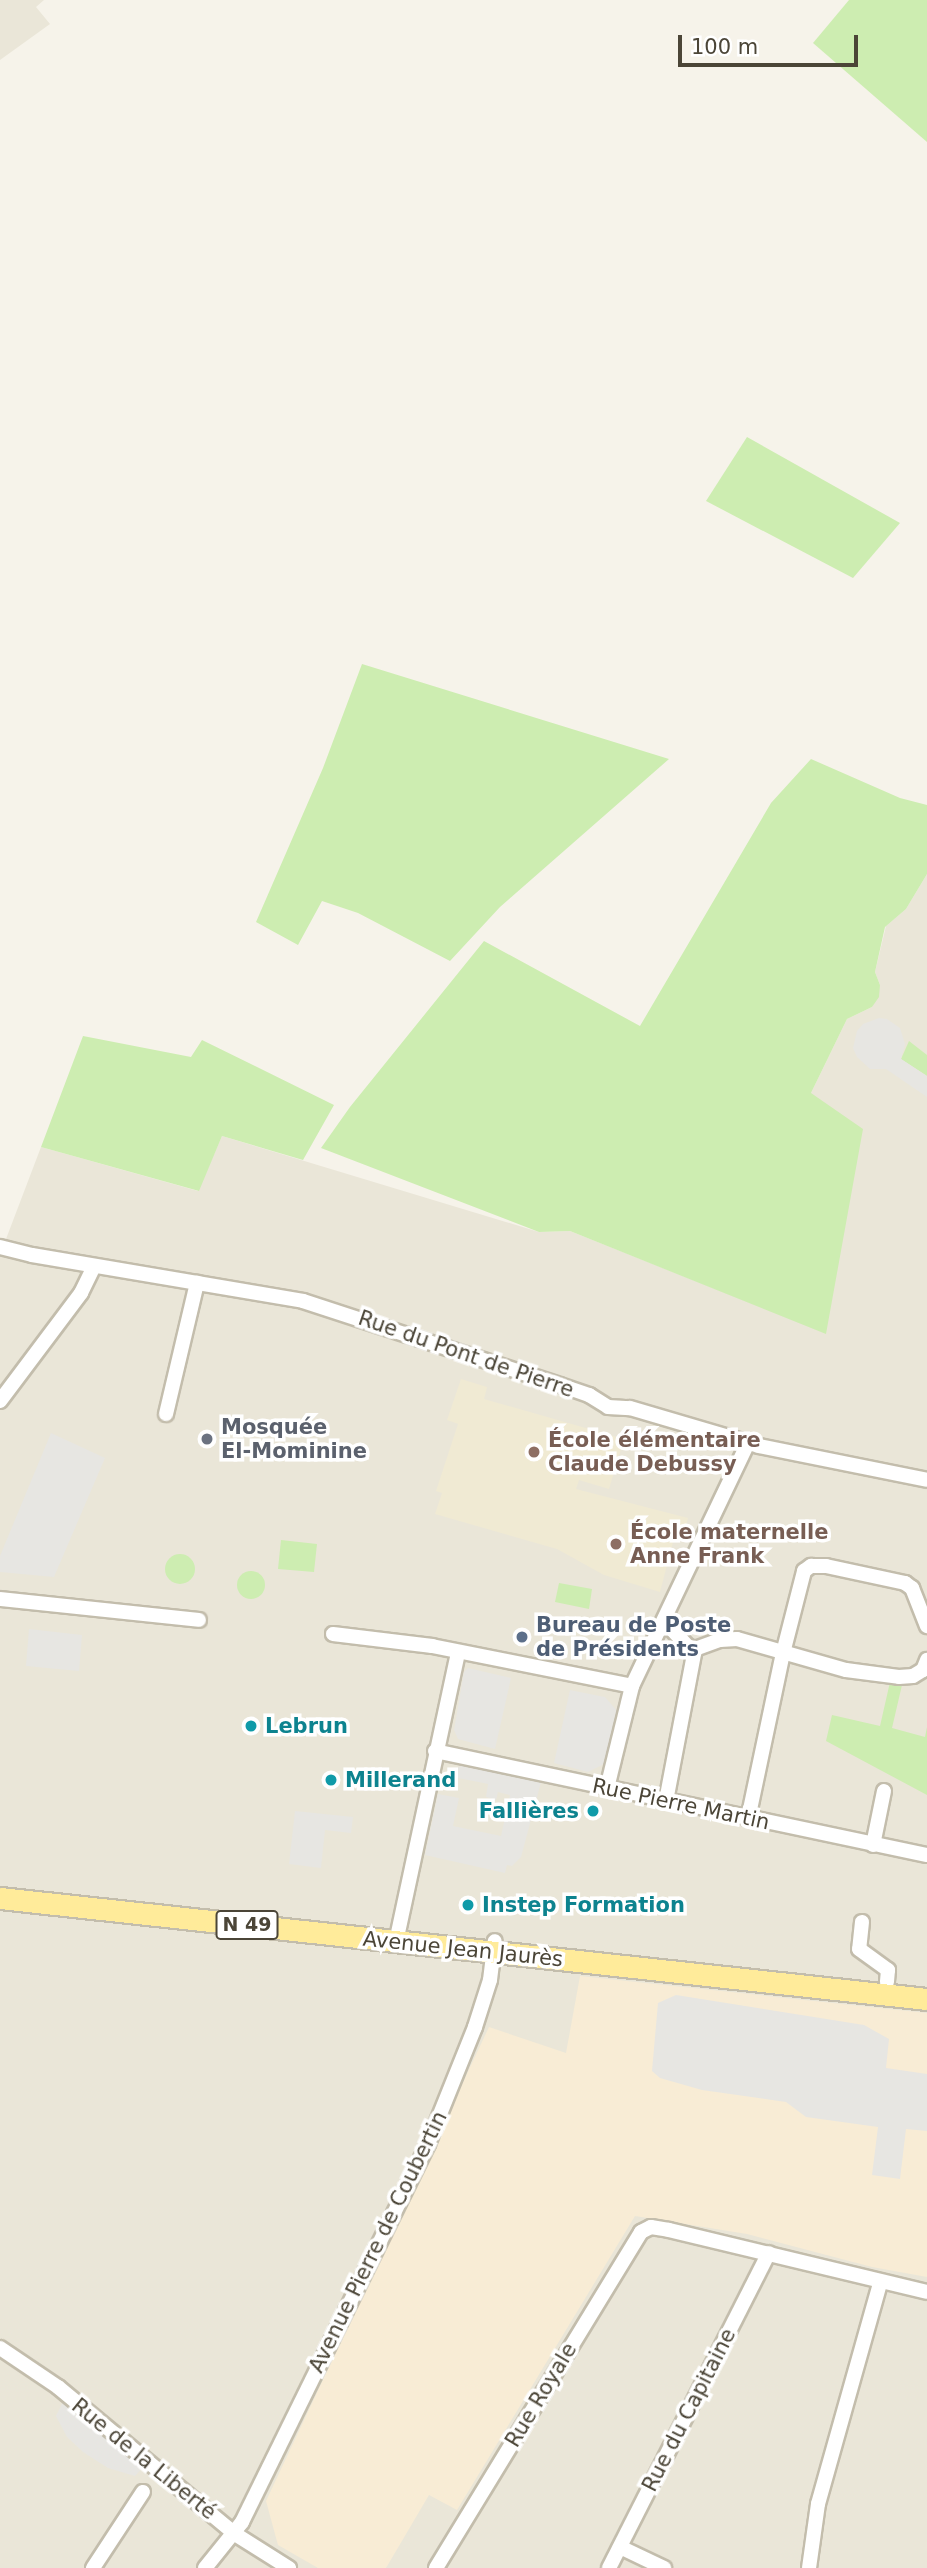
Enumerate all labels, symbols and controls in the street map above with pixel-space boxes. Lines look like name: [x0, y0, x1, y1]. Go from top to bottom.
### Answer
scale bar: [682, 21, 862, 65]
text: 100 m: [691, 35, 758, 59]
street label: Rue du Pont de Pierre: [355, 1305, 577, 1403]
place label: Mosquée El-Mominine: [221, 1414, 367, 1464]
place label: École élémentaire Claude Debussy: [548, 1427, 761, 1477]
marker: Mosquée El-Mominine: [199, 1431, 215, 1447]
marker: École élémentaire Claude Debussy: [526, 1444, 542, 1460]
place label: École maternelle Anne Frank: [630, 1519, 828, 1569]
marker: École maternelle Anne Frank: [608, 1536, 624, 1552]
place label: Bureau de Poste de Présidents: [536, 1612, 731, 1662]
marker: Bureau de Poste de Présidents: [514, 1629, 530, 1645]
place label: Lebrun: [265, 1713, 348, 1739]
marker: Lebrun: [243, 1718, 259, 1734]
place label: Millerand: [345, 1767, 456, 1793]
marker: Millerand: [323, 1772, 339, 1788]
street label: Rue Pierre Martin: [590, 1773, 772, 1835]
place label: Fallières: [479, 1798, 579, 1824]
marker: Fallières: [585, 1803, 601, 1819]
place label: Instep Formation: [482, 1892, 685, 1918]
marker: Instep Formation: [460, 1897, 476, 1913]
road number: N 49: [216, 1910, 278, 1940]
street label: Avenue Jean Jaurès: [362, 1926, 564, 1972]
street label: Avenue Pierre de Coubertin: [304, 2107, 452, 2377]
street label: Rue du Capitaine: [637, 2324, 741, 2496]
street label: Rue Royale: [500, 2338, 582, 2452]
street label: Rue de la Liberté: [67, 2393, 221, 2525]

